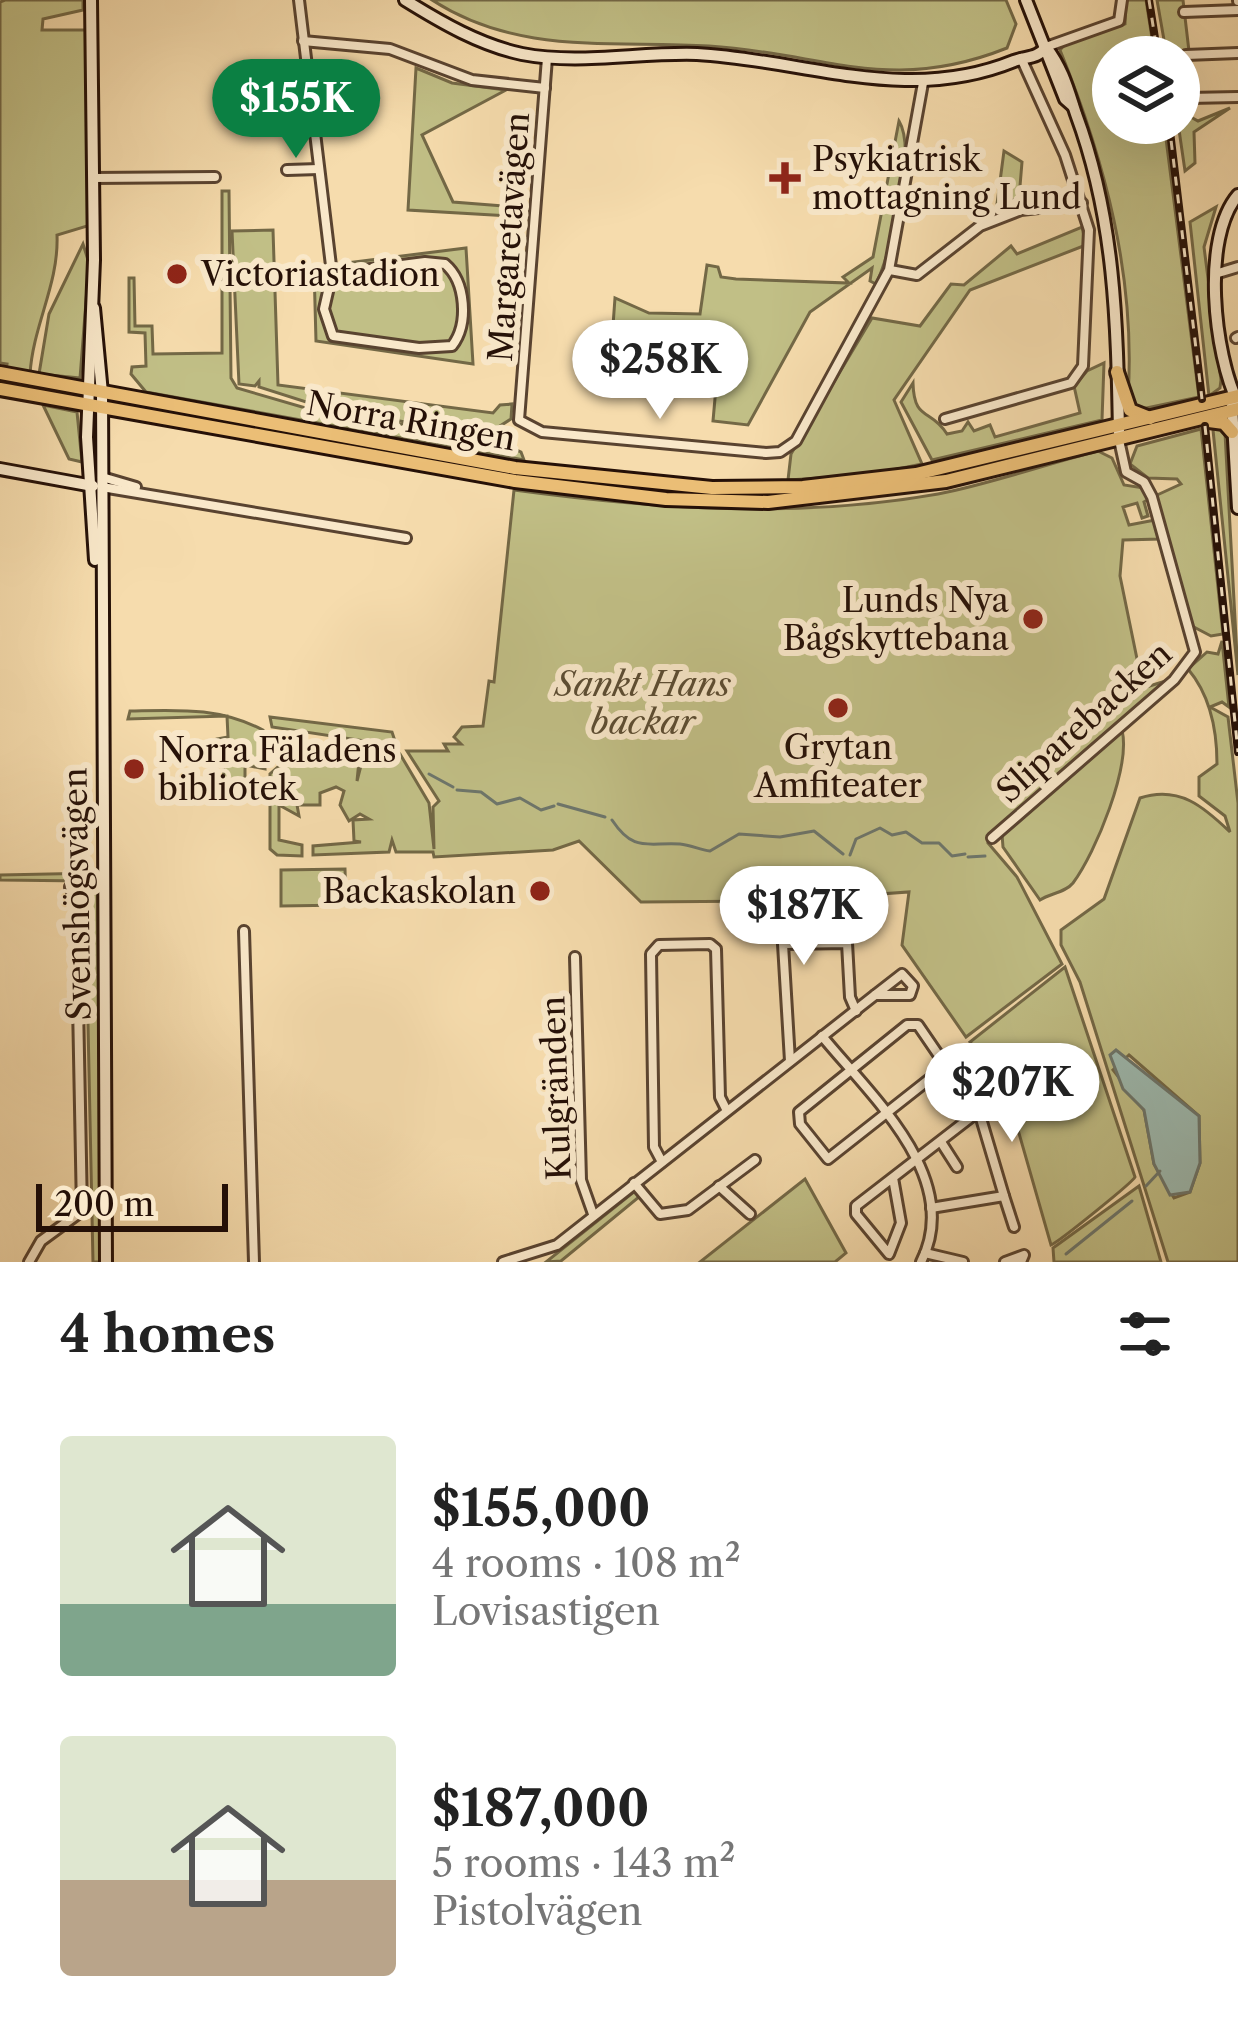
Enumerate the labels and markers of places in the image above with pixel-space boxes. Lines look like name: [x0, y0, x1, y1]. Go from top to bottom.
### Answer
pin: $155K: [212, 59, 380, 161]
place label: Psykiatrisk mottagning Lund: [812, 139, 1081, 218]
marker: Psykiatrisk mottagning Lund: [769, 162, 801, 194]
place label: Victoriastadion: [200, 254, 440, 295]
marker: Victoriastadion: [164, 261, 190, 287]
pin: $258K: [576, 320, 744, 422]
place label: Lunds Nya Bågskyttebana: [783, 580, 1010, 659]
marker: Lunds Nya Bågskyttebana: [1020, 606, 1046, 632]
marker: Grytan Amfiteater: [825, 695, 851, 721]
place label: Grytan Amfiteater: [753, 727, 922, 806]
place label: Norra Fäladens bibliotek: [158, 730, 397, 809]
marker: Norra Fäladens bibliotek: [121, 756, 147, 782]
pin: $187K: [720, 866, 888, 968]
place label: Backaskolan: [322, 871, 516, 912]
marker: Backaskolan: [527, 878, 553, 904]
pin: $207K: [928, 1043, 1096, 1145]

